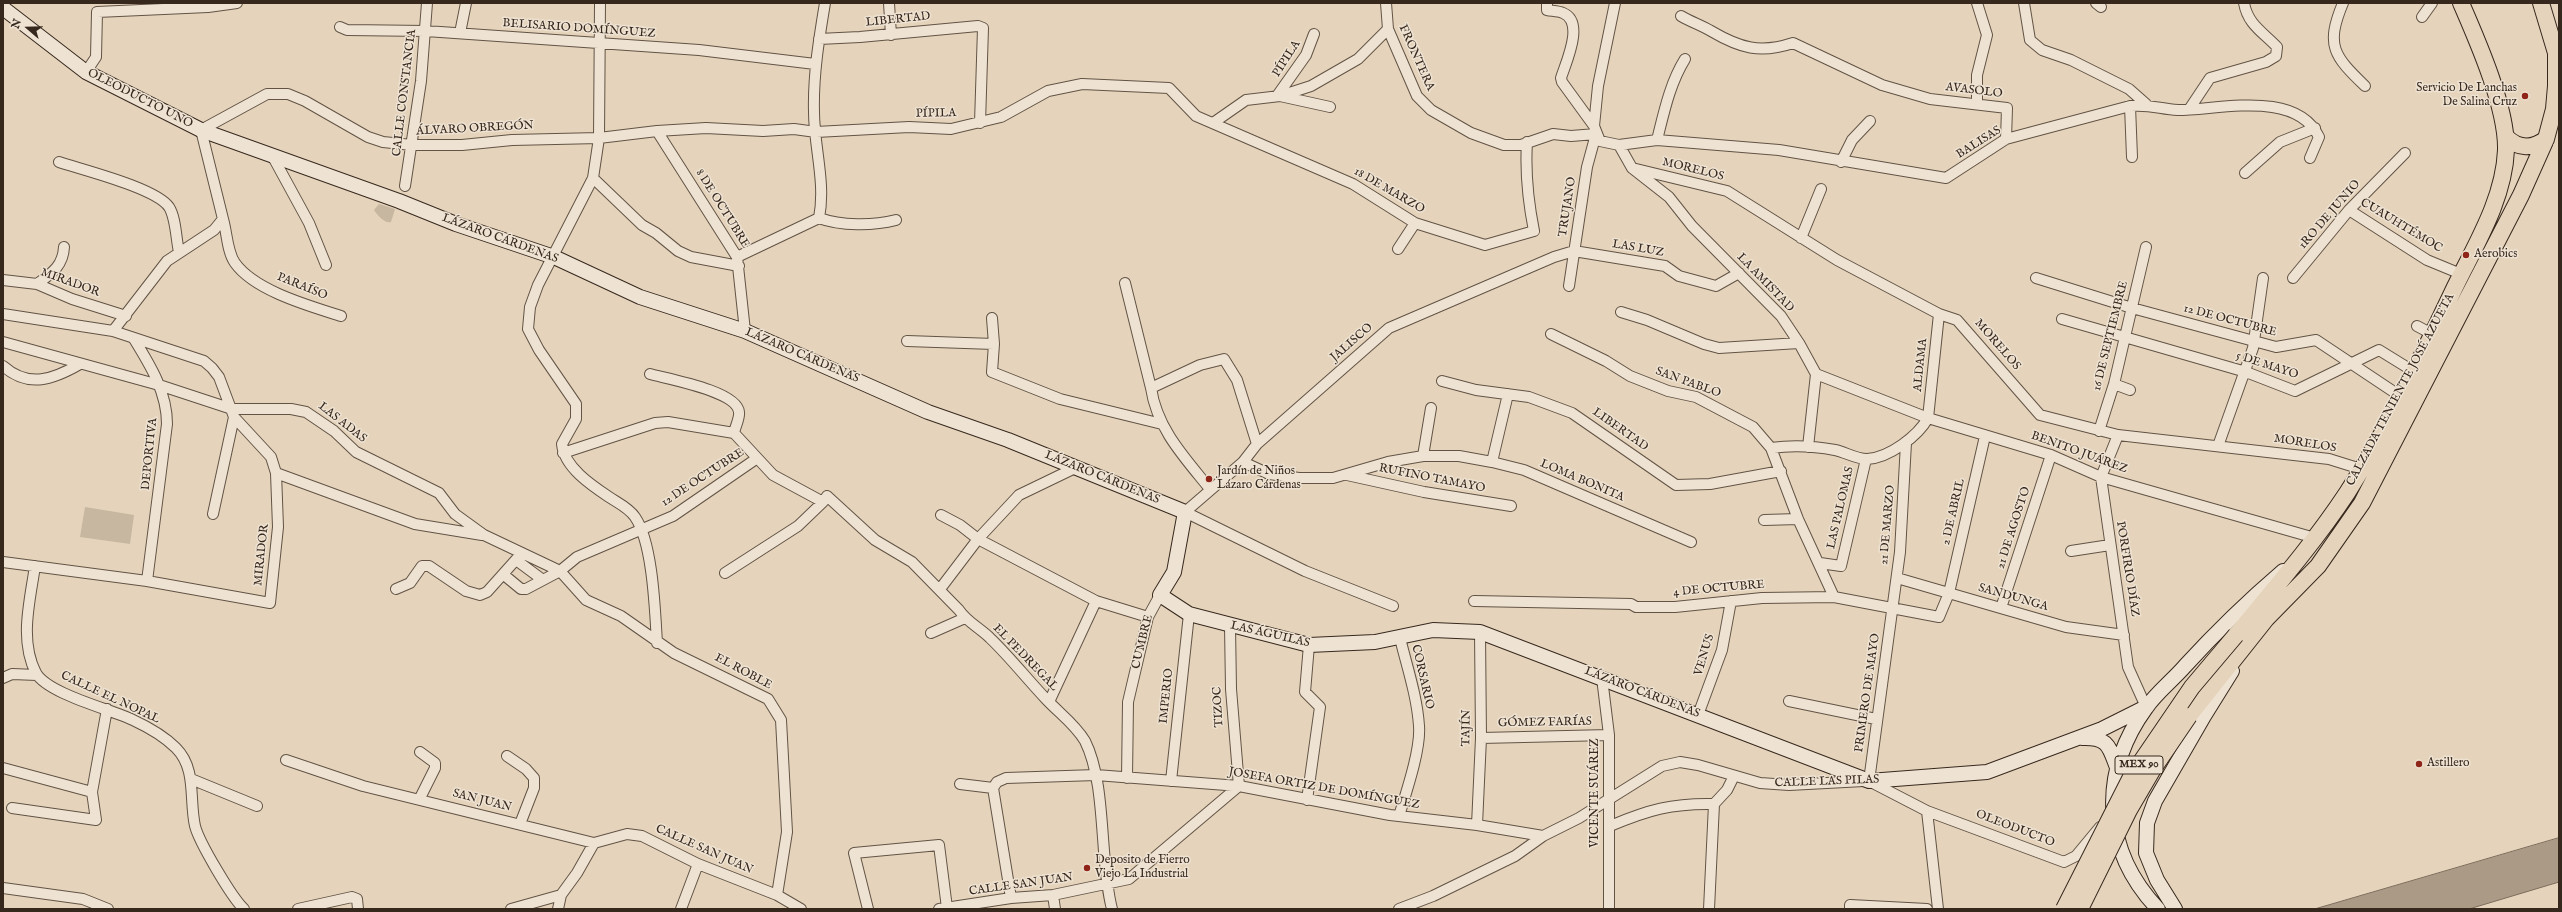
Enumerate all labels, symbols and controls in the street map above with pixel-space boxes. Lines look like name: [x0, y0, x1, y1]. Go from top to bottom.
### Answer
north arrow: [8, 8, 48, 48]
street label: LIBERTAD: [865, 9, 931, 31]
street label: BELISARIO DOMÍNGUEZ: [502, 16, 656, 42]
text: N: [9, 17, 25, 31]
street label: FRONTERA: [1395, 23, 1437, 93]
street label: CALLE CONSTANCIA: [390, 29, 420, 157]
street label: PÍPILA: [1270, 38, 1304, 80]
street label: OLEODUCTO UNO: [85, 66, 195, 132]
street label: AVASOLO: [1945, 80, 2003, 102]
place label: Servicio De Lanchas De Salina Cruz: [2416, 82, 2517, 110]
marker: Servicio De Lanchas De Salina Cruz: [2520, 91, 2530, 101]
street label: PÍPILA: [915, 106, 957, 122]
street label: ÁLVARO OBREGÓN: [416, 119, 534, 139]
street label: BALISAS: [1954, 124, 2004, 162]
street label: MORELOS: [1661, 155, 1725, 185]
street label: 18 DE MARZO: [1351, 165, 1427, 217]
street label: 8 DE OCTUBRE: [692, 167, 752, 251]
street label: TRUJANO: [1556, 176, 1580, 238]
street label: 1RO DE JUNIO: [2296, 178, 2364, 252]
street label: CUAUHTÉMOC: [2357, 196, 2445, 256]
street label: LÁZARO CÁRDENAS: [440, 211, 560, 267]
street label: LAS LUZ: [1611, 237, 1665, 261]
place label: Aerobics: [2474, 248, 2517, 262]
marker: Aerobics: [2461, 250, 2471, 260]
street label: LA AMISTAD: [1733, 251, 1797, 315]
street label: MIRADOR: [38, 266, 102, 300]
street label: PARAÍSO: [275, 270, 329, 304]
street label: 16 DE SEPTIEMBRE: [2090, 279, 2132, 393]
street label: CALZADA TENIENTE JOSÉ AZUETA: [2344, 291, 2458, 489]
street label: 12 DE OCTUBRE: [2182, 302, 2278, 340]
street label: MORELOS: [1971, 317, 2023, 373]
street label: JALISCO: [1328, 321, 1376, 365]
street label: LÁZARO CÁRDENAS: [743, 325, 861, 387]
street label: ALDAMA: [1911, 338, 1931, 392]
street label: 5 DE MAYO: [2234, 349, 2300, 383]
street label: SAN PABLO: [1653, 365, 1723, 401]
street label: LAS ADAS: [315, 400, 369, 446]
street label: LIBERTAD: [1589, 405, 1651, 455]
street label: DEPORTIVA: [139, 417, 161, 491]
street label: BENITO JUÁREZ: [2029, 429, 2129, 477]
street label: MORELOS: [2273, 432, 2337, 456]
street label: 12 DE OCTUBRE: [659, 446, 747, 510]
street label: LÁZARO CÁRDENAS: [1043, 448, 1161, 508]
street label: LOMA BONITA: [1538, 457, 1626, 505]
street label: RUFINO TAMAYO: [1378, 462, 1486, 496]
place label: Jardín de Niños Lázaro Cárdenas: [1217, 465, 1301, 493]
street label: LAS PALOMAS: [1825, 465, 1857, 551]
marker: Jardín de Niños Lázaro Cárdenas: [1204, 474, 1214, 484]
street label: 2 DE ABRIL: [1939, 478, 1969, 546]
street label: 21 DE MARZO: [1877, 485, 1899, 565]
street label: 21 DE AGOSTO: [1994, 485, 2034, 571]
street label: PORFIRIO DÍAZ: [2112, 520, 2142, 618]
street label: MIRADOR: [252, 523, 272, 587]
street label: 4 DE OCTUBRE: [1673, 578, 1765, 600]
street label: SANDUNGA: [1976, 581, 2050, 615]
street label: CUMBRE: [1129, 613, 1157, 671]
street label: LAS ÁGUILAS: [1229, 619, 1311, 651]
street label: EL PEDREGAL: [989, 621, 1061, 695]
street label: VENUS: [1692, 632, 1718, 678]
street label: PRIMERO DE MAYO: [1853, 633, 1883, 753]
street label: CORSARIO: [1408, 643, 1436, 711]
street label: EL ROBLE: [712, 651, 774, 693]
street label: LÁZARO CÁRDENAS: [1582, 664, 1702, 722]
street label: IMPERIO: [1157, 668, 1177, 724]
street label: CALLE EL NOPAL: [58, 669, 162, 727]
street label: TIZOC: [1211, 686, 1227, 728]
street label: TAJÍN: [1459, 710, 1475, 746]
street label: GÓMEZ FARÍAS: [1498, 715, 1592, 731]
street label: VICENTE SUÁREZ: [1589, 738, 1603, 848]
road number: MEX 90: [2115, 756, 2163, 774]
place label: Astillero: [2427, 757, 2470, 771]
marker: Astillero: [2414, 759, 2424, 769]
street label: JOSEFA ORTIZ DE DOMÍNGUEZ: [1227, 765, 1421, 813]
street label: CALLE LAS PILAS: [1774, 773, 1880, 791]
street label: SAN JUAN: [451, 787, 513, 815]
street label: OLEODUCTO: [1974, 807, 2056, 851]
street label: CALLE SAN JUAN: [653, 822, 755, 878]
place label: Deposito de Fierro Viejo La Industrial: [1095, 854, 1190, 882]
marker: Deposito de Fierro Viejo La Industrial: [1082, 863, 1092, 873]
street label: CALLE SAN JUAN: [968, 871, 1074, 899]

